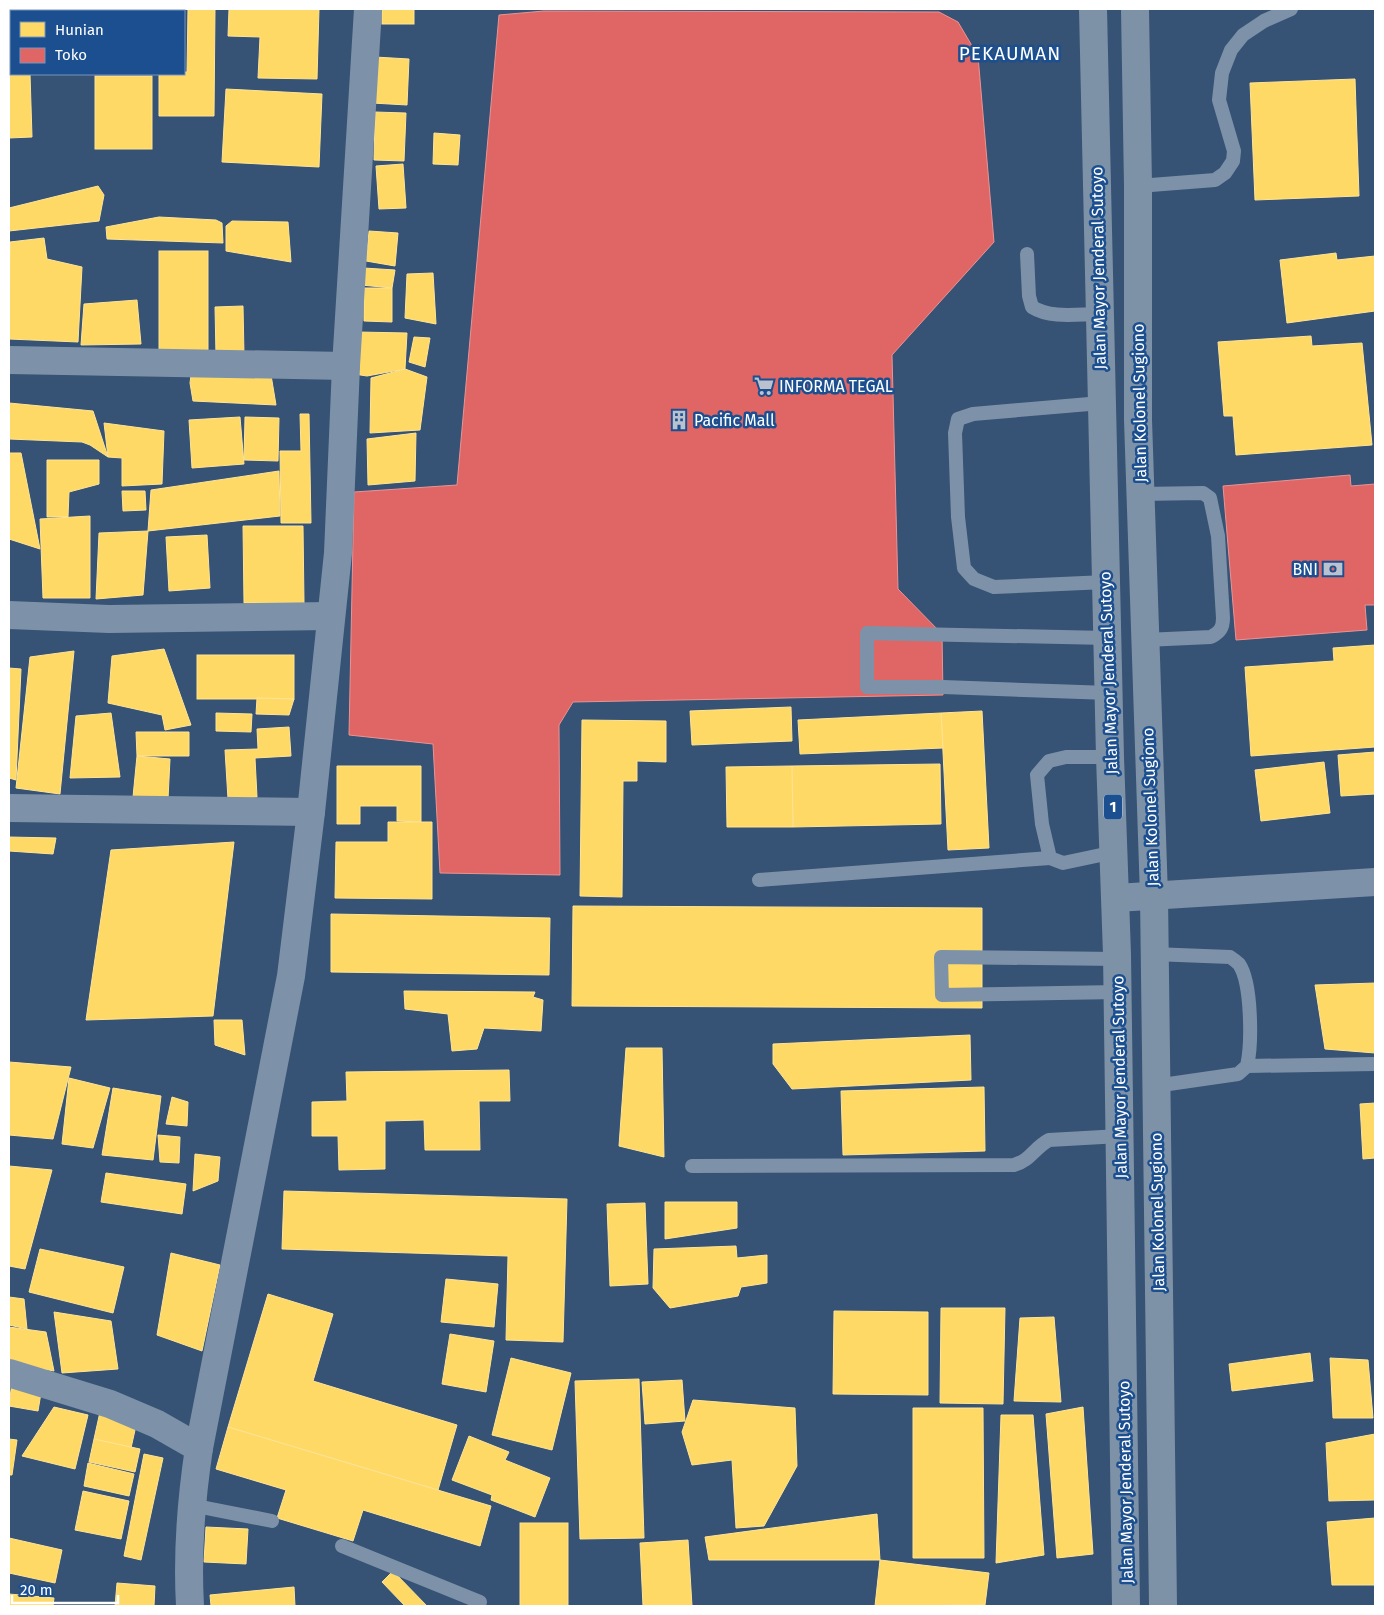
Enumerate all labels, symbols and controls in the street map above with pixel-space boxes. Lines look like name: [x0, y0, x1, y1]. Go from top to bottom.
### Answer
legend: [10, 10, 185, 75]
text: Hunian: [55, 21, 104, 39]
district label: PEKAUMAN: [959, 42, 1061, 65]
text: Toko: [55, 46, 87, 64]
street label: Jalan Mayor Jenderal Sutoyo: [1087, 166, 1110, 370]
street label: Jalan Kolonel Sugiono: [1129, 323, 1150, 483]
supermarket icon: INFORMA TEGAL: [753, 375, 775, 397]
place label: INFORMA TEGAL: [779, 377, 893, 396]
building icon: Pacific Mall: [668, 409, 690, 431]
place label: Pacific Mall: [694, 411, 775, 430]
bank icon: BNI: [1322, 558, 1344, 580]
place label: BNI: [1293, 560, 1318, 579]
street label: Jalan Mayor Jenderal Sutoyo: [1095, 571, 1122, 775]
street label: Jalan Kolonel Sugiono: [1138, 727, 1163, 887]
road number: 1: [1104, 794, 1122, 820]
street label: Jalan Mayor Jenderal Sutoyo: [1108, 975, 1131, 1179]
street label: Jalan Kolonel Sugiono: [1147, 1132, 1168, 1292]
street label: Jalan Mayor Jenderal Sutoyo: [1114, 1380, 1137, 1584]
scale bar: [12, 1572, 119, 1604]
text: 20 m: [20, 1581, 53, 1599]

